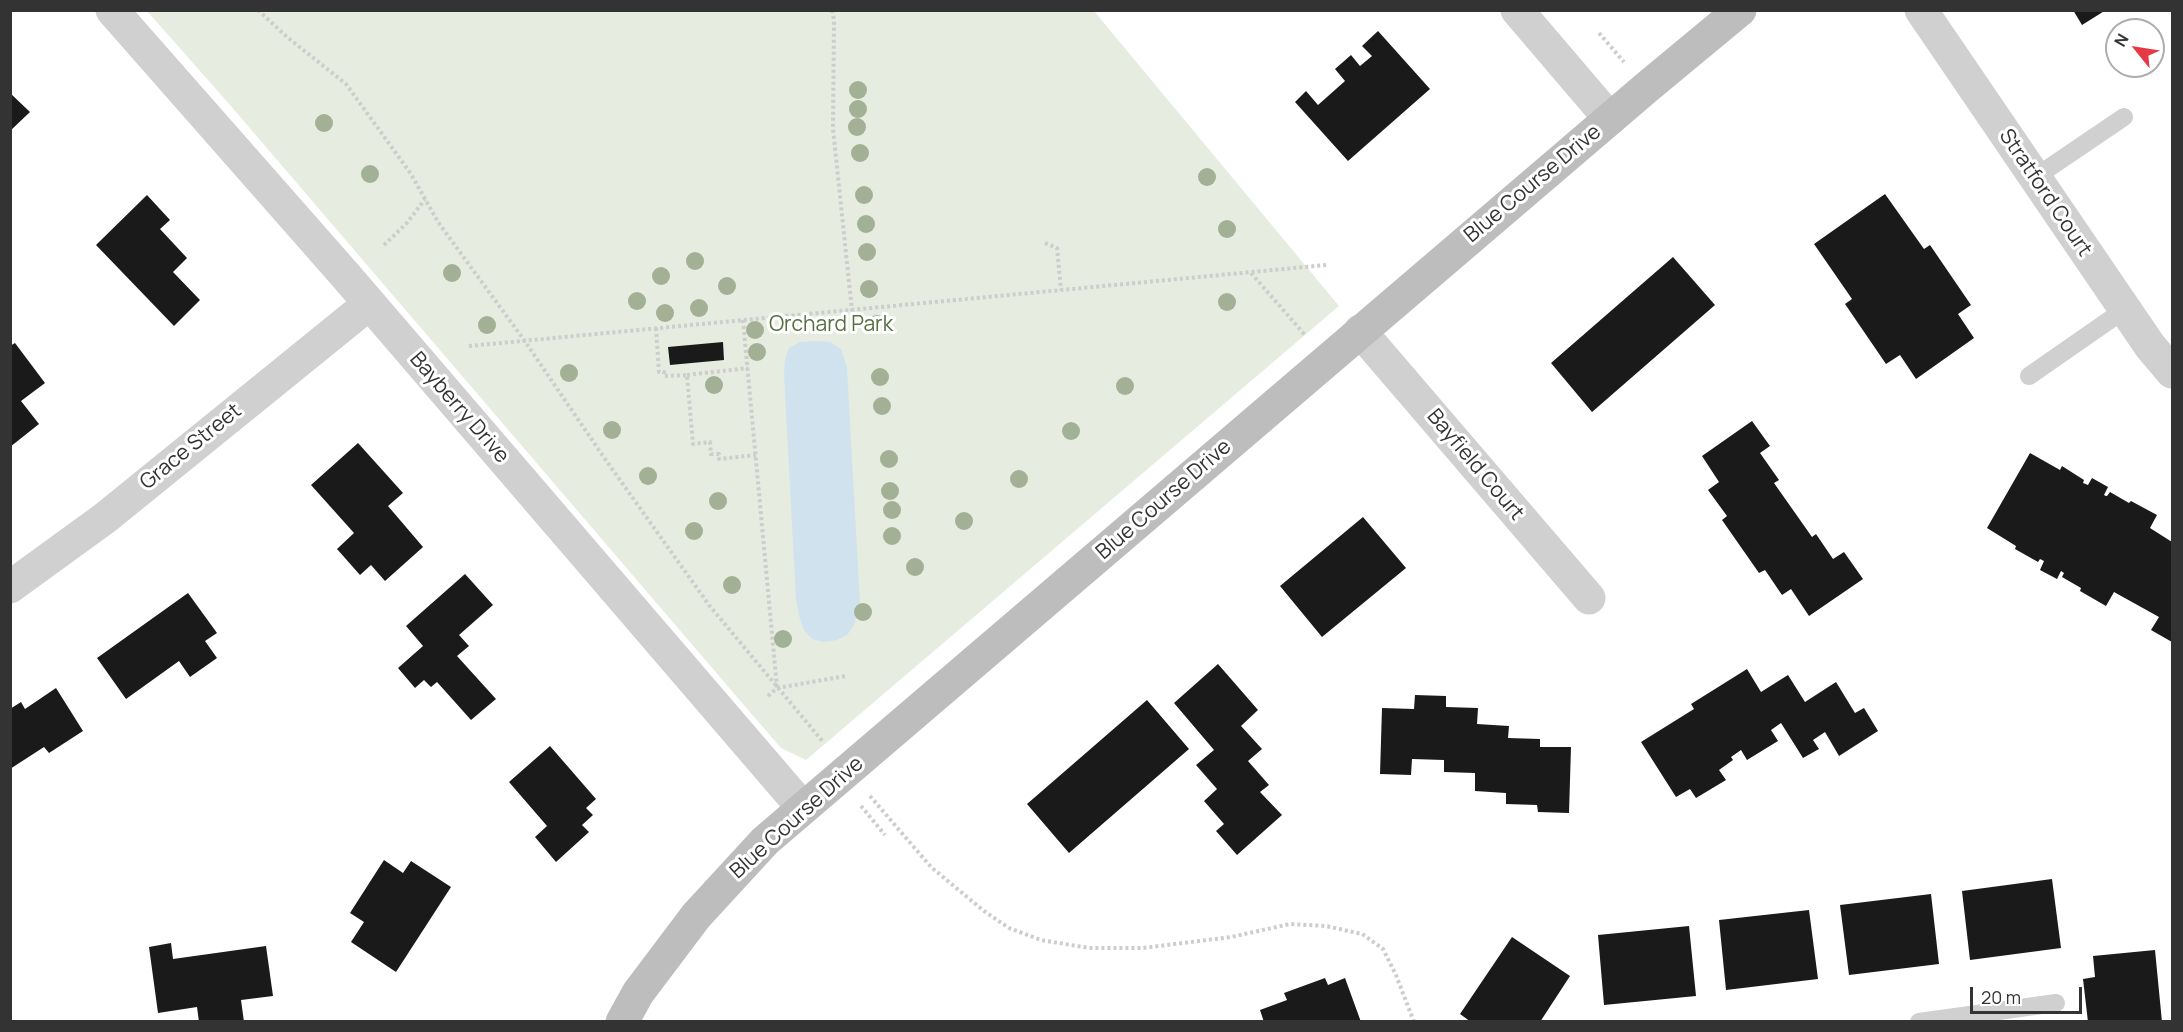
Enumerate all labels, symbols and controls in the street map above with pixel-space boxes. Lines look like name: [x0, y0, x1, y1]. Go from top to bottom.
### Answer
north arrow: [2105, 18, 2165, 78]
text: N: [2109, 30, 2134, 50]
street label: Blue Course Drive: [1460, 120, 1606, 248]
street label: Stratford Court: [1993, 125, 2097, 261]
park label: Orchard Park: [769, 312, 893, 338]
street label: Bayberry Drive: [404, 347, 514, 469]
street label: Grace Street: [135, 398, 247, 496]
street label: Bayfield Court: [1421, 404, 1529, 526]
street label: Blue Course Drive: [1091, 435, 1237, 565]
street label: Blue Course Drive: [725, 752, 869, 884]
scale bar: [1973, 975, 2086, 1013]
text: 20 m: [1981, 985, 2021, 1009]

